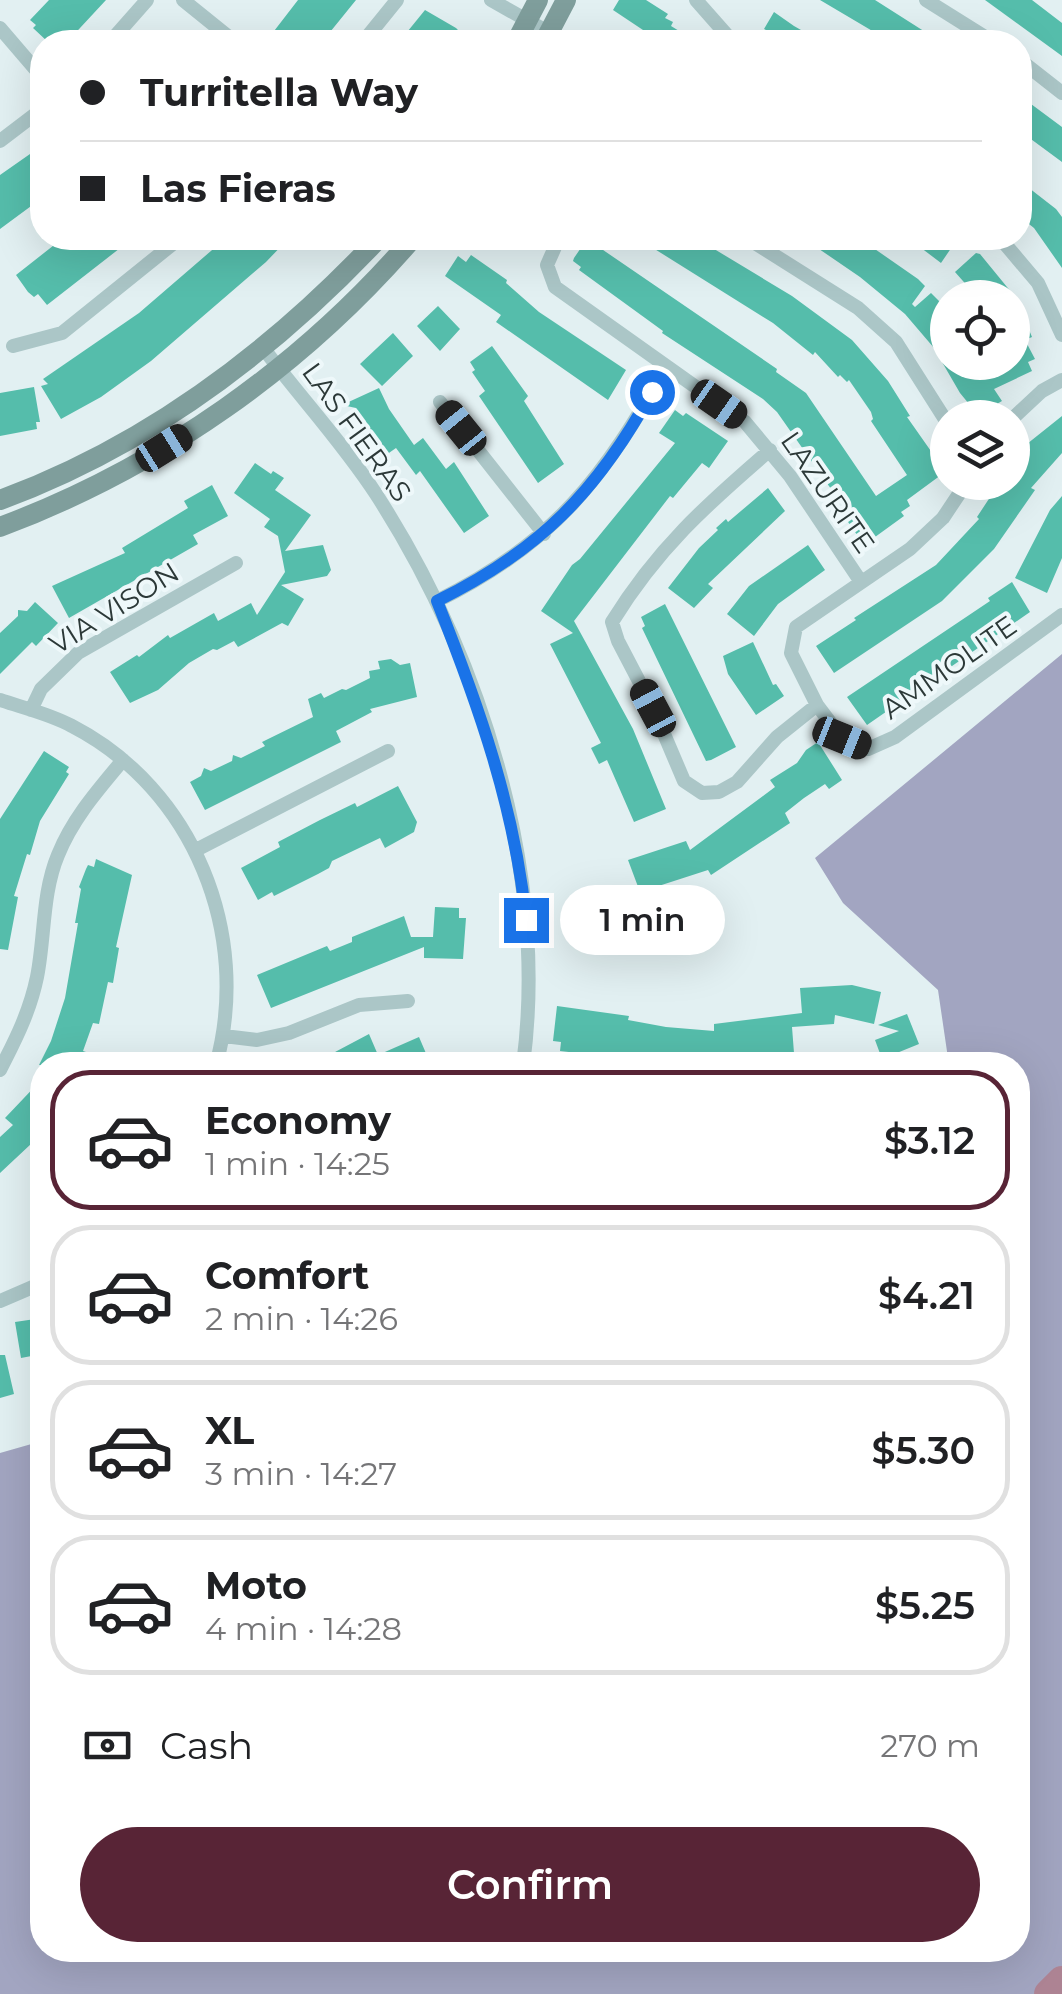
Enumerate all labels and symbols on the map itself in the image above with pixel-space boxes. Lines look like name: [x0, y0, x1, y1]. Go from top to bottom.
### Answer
street label: LAS FIERAS: [295, 356, 419, 508]
route start: [630, 370, 675, 415]
car: [686, 375, 752, 433]
car: [430, 395, 492, 461]
car: [131, 419, 197, 477]
street label: LAZURITE: [774, 425, 882, 559]
street label: VIA VISON: [43, 555, 185, 661]
street label: AMMOLITE: [875, 608, 1023, 726]
car: [626, 674, 680, 742]
car: [809, 713, 875, 763]
callout: 1 min: [561, 885, 726, 955]
route end: [504, 898, 549, 943]

